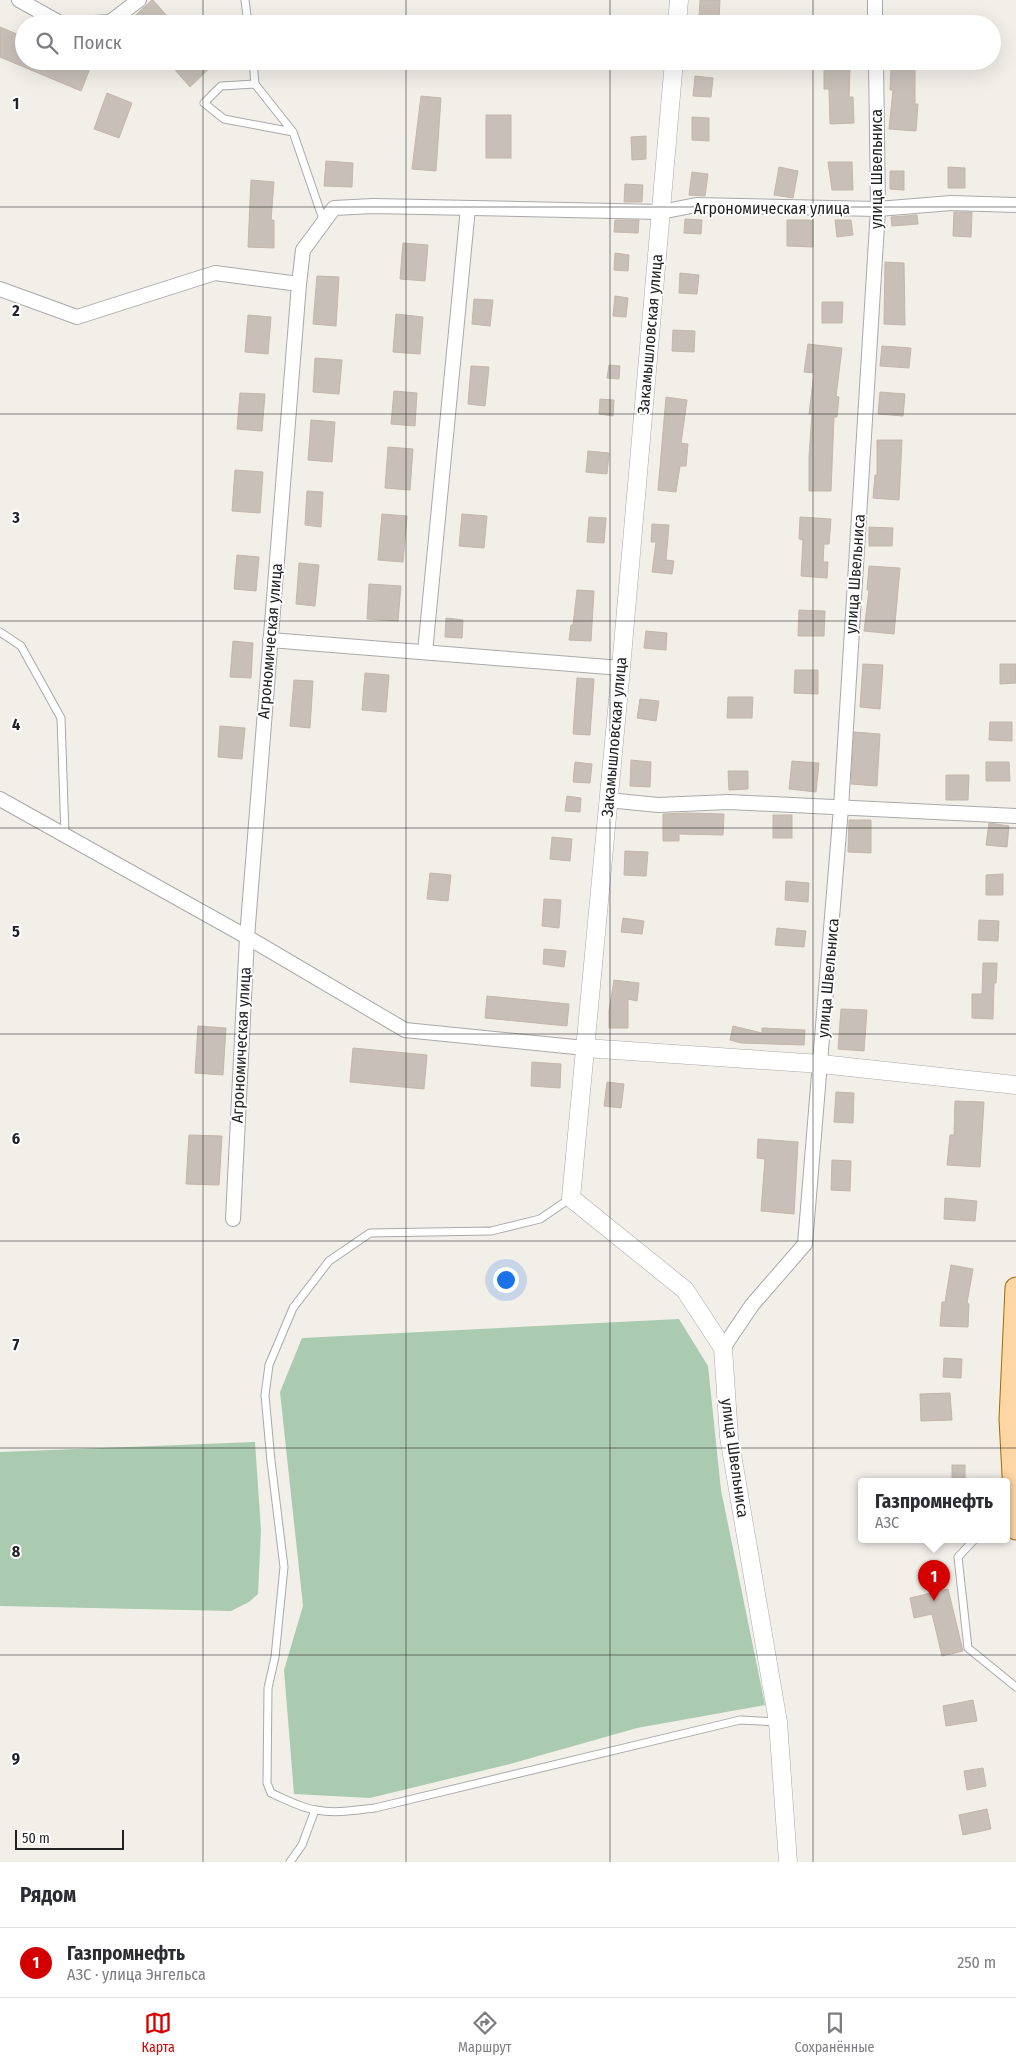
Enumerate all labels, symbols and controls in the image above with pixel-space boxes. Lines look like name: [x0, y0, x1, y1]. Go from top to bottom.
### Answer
search box: [15, 15, 1001, 70]
icon: search: [33, 29, 61, 57]
text: Поиск: [73, 31, 122, 54]
text: 1: [13, 94, 19, 113]
street label: улица Швельниса: [867, 109, 886, 229]
street label: Агрономическая улица: [694, 199, 850, 218]
street label: Закамышловская улица: [634, 253, 666, 415]
text: 2: [11, 301, 20, 320]
text: 3: [11, 508, 20, 527]
street label: улица Швельниса: [841, 513, 869, 635]
street label: Агрономическая улица: [254, 562, 286, 720]
street label: Закамышловская улица: [598, 656, 630, 818]
text: 4: [12, 715, 20, 734]
street label: улица Швельниса: [813, 917, 843, 1039]
text: 5: [12, 922, 20, 941]
street label: Агрономическая улица: [227, 966, 255, 1124]
text: 6: [12, 1129, 20, 1148]
your location: [493, 1267, 519, 1293]
text: 7: [13, 1335, 20, 1354]
street label: улица Швельниса: [717, 1397, 753, 1519]
popup: [858, 1478, 1010, 1543]
text: Газпромнефть: [875, 1490, 993, 1513]
text: АЗС: [875, 1513, 899, 1532]
text: 8: [12, 1542, 21, 1561]
pin: 1: [918, 1560, 950, 1601]
text: 9: [12, 1749, 20, 1768]
scale bar: [15, 1827, 124, 1850]
text: 50 m: [22, 1830, 50, 1847]
text: Рядом: [20, 1882, 76, 1908]
text: Газпромнефть: [67, 1942, 185, 1965]
text: 1: [33, 1953, 39, 1972]
text: 250 m: [957, 1953, 996, 1972]
text: АЗС · улица Энгельса: [67, 1965, 206, 1984]
tab: Карта: [142, 2009, 175, 2056]
tab: Маршрут: [458, 2009, 512, 2056]
tab: Сохранённые: [795, 2009, 874, 2056]

